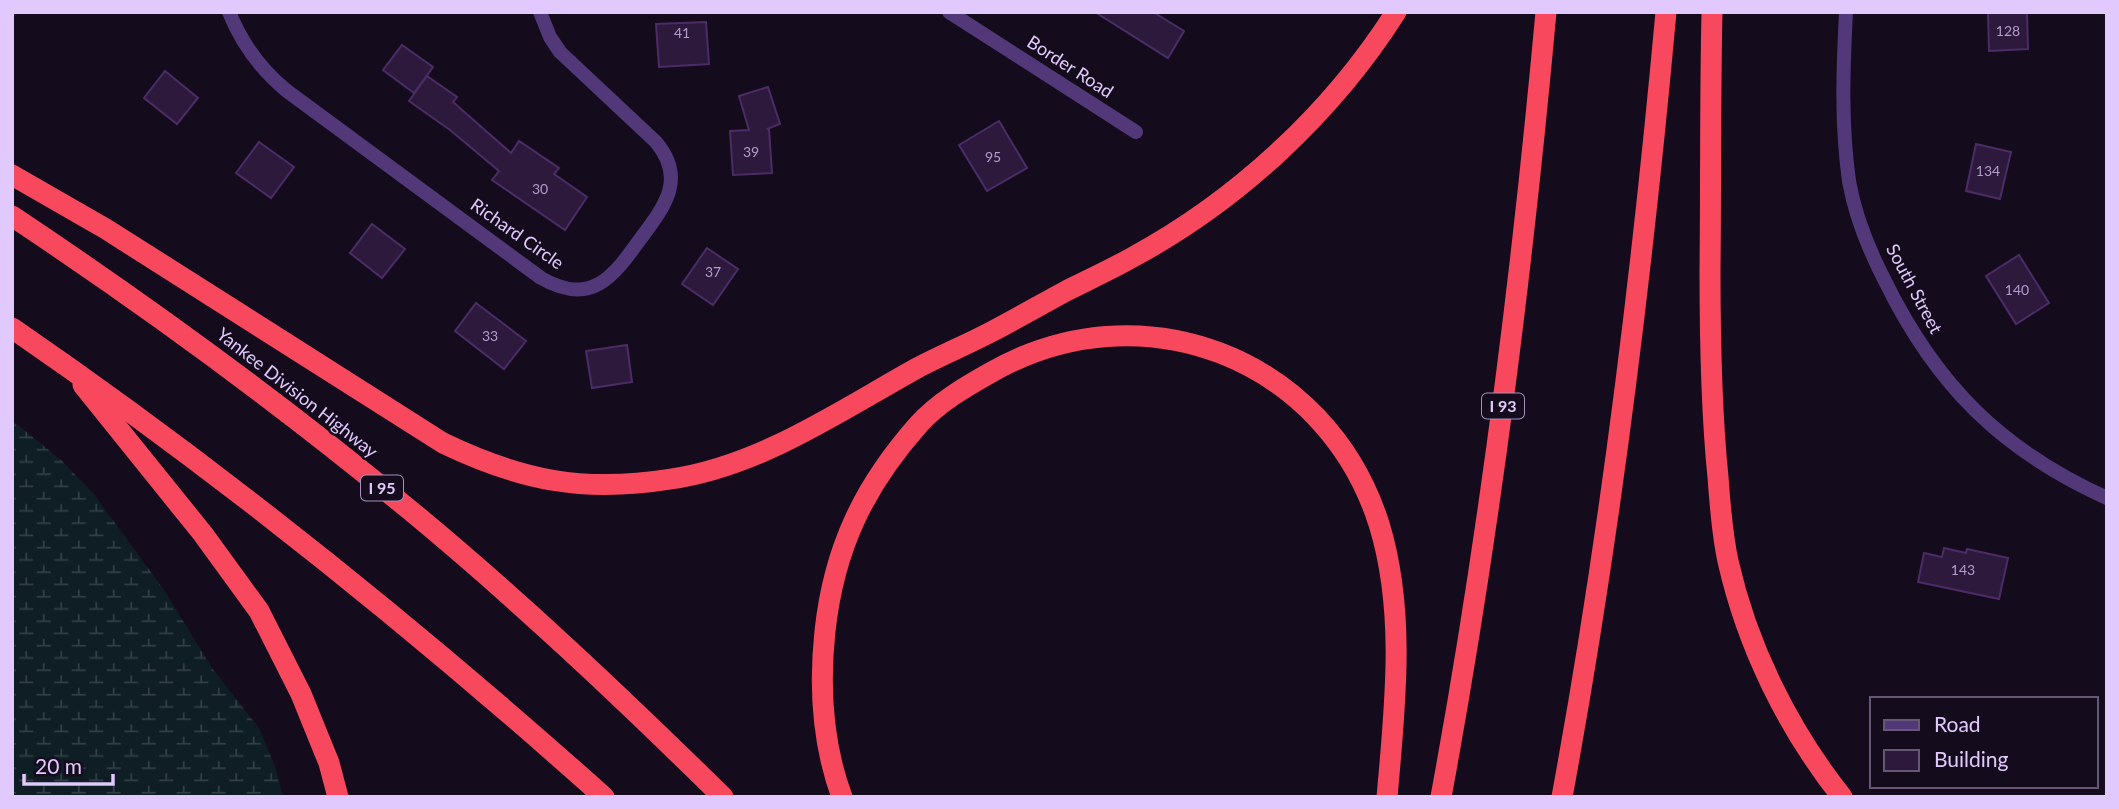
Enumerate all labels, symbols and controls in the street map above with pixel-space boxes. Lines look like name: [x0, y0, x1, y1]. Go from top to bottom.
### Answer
house number: 128: [1996, 22, 2020, 39]
house number: 41: [674, 24, 690, 41]
street label: Border Road: [1023, 30, 1118, 102]
house number: 39: [743, 143, 759, 160]
house number: 95: [985, 148, 1001, 165]
house number: 134: [1976, 162, 2000, 179]
house number: 30: [532, 180, 548, 197]
street label: Richard Circle: [467, 193, 568, 273]
street label: South Street: [1882, 240, 1948, 338]
house number: 37: [705, 263, 721, 280]
house number: 140: [2005, 281, 2029, 298]
street label: Yankee Division Highway: [213, 323, 383, 462]
house number: 33: [482, 327, 498, 344]
road number: I 93: [1482, 394, 1524, 418]
road number: I 95: [361, 475, 403, 500]
house number: 143: [1951, 561, 1975, 578]
legend: [1870, 697, 2098, 788]
text: Road: [1934, 711, 1981, 736]
scale bar: [24, 742, 114, 786]
text: Building: [1934, 746, 2009, 771]
text: 20 m: [35, 753, 82, 778]

